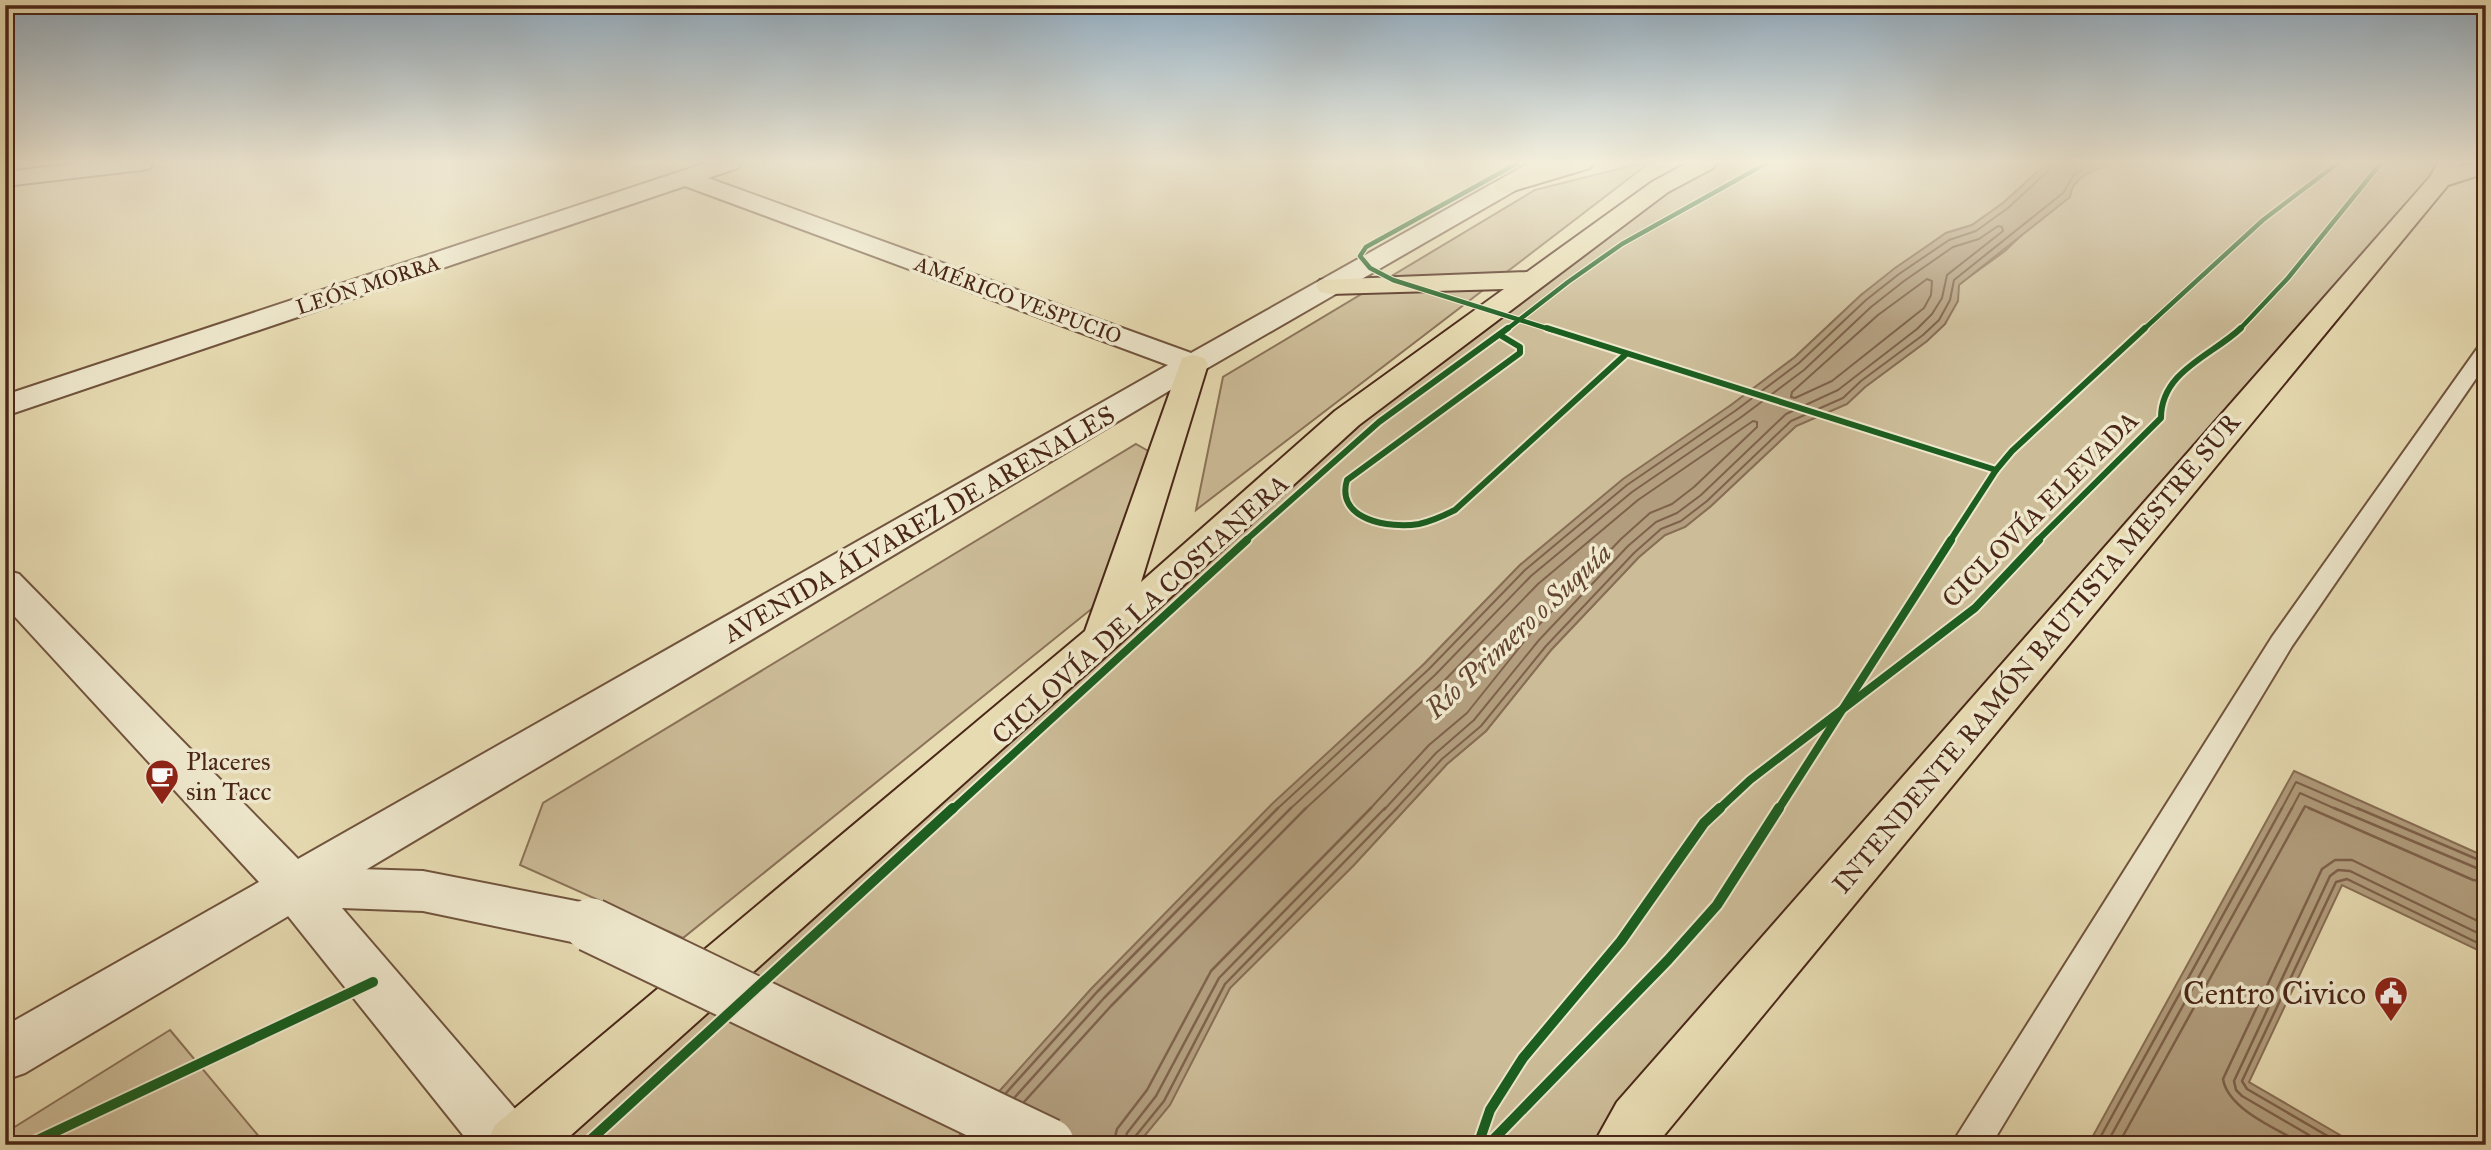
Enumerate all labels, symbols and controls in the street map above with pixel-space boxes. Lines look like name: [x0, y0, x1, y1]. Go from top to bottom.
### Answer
street label: LEÓN MORRA: [293, 249, 443, 320]
street label: AMÉRICO VESPUCIO: [910, 249, 1125, 350]
street label: AVENIDA ÁLVAREZ DE ARENALES: [717, 398, 1120, 650]
street label: CICLOVÍA ELEVADA: [1935, 404, 2145, 614]
street label: INTENDENTE RAMÓN BAUTISTA MESTRE SUR: [1825, 406, 2247, 900]
street label: CICLOVÍA DE LA COSTANERA: [985, 467, 1295, 751]
water label: Río Primero o Suquía: [1417, 535, 1619, 726]
place label: Placeres sin Tacc: [186, 745, 271, 807]
cafe icon: Placeres sin Tacc: [143, 757, 181, 806]
place label: Centro Civico: [2183, 974, 2366, 1013]
public building icon: Centro Civico: [2372, 974, 2410, 1023]

